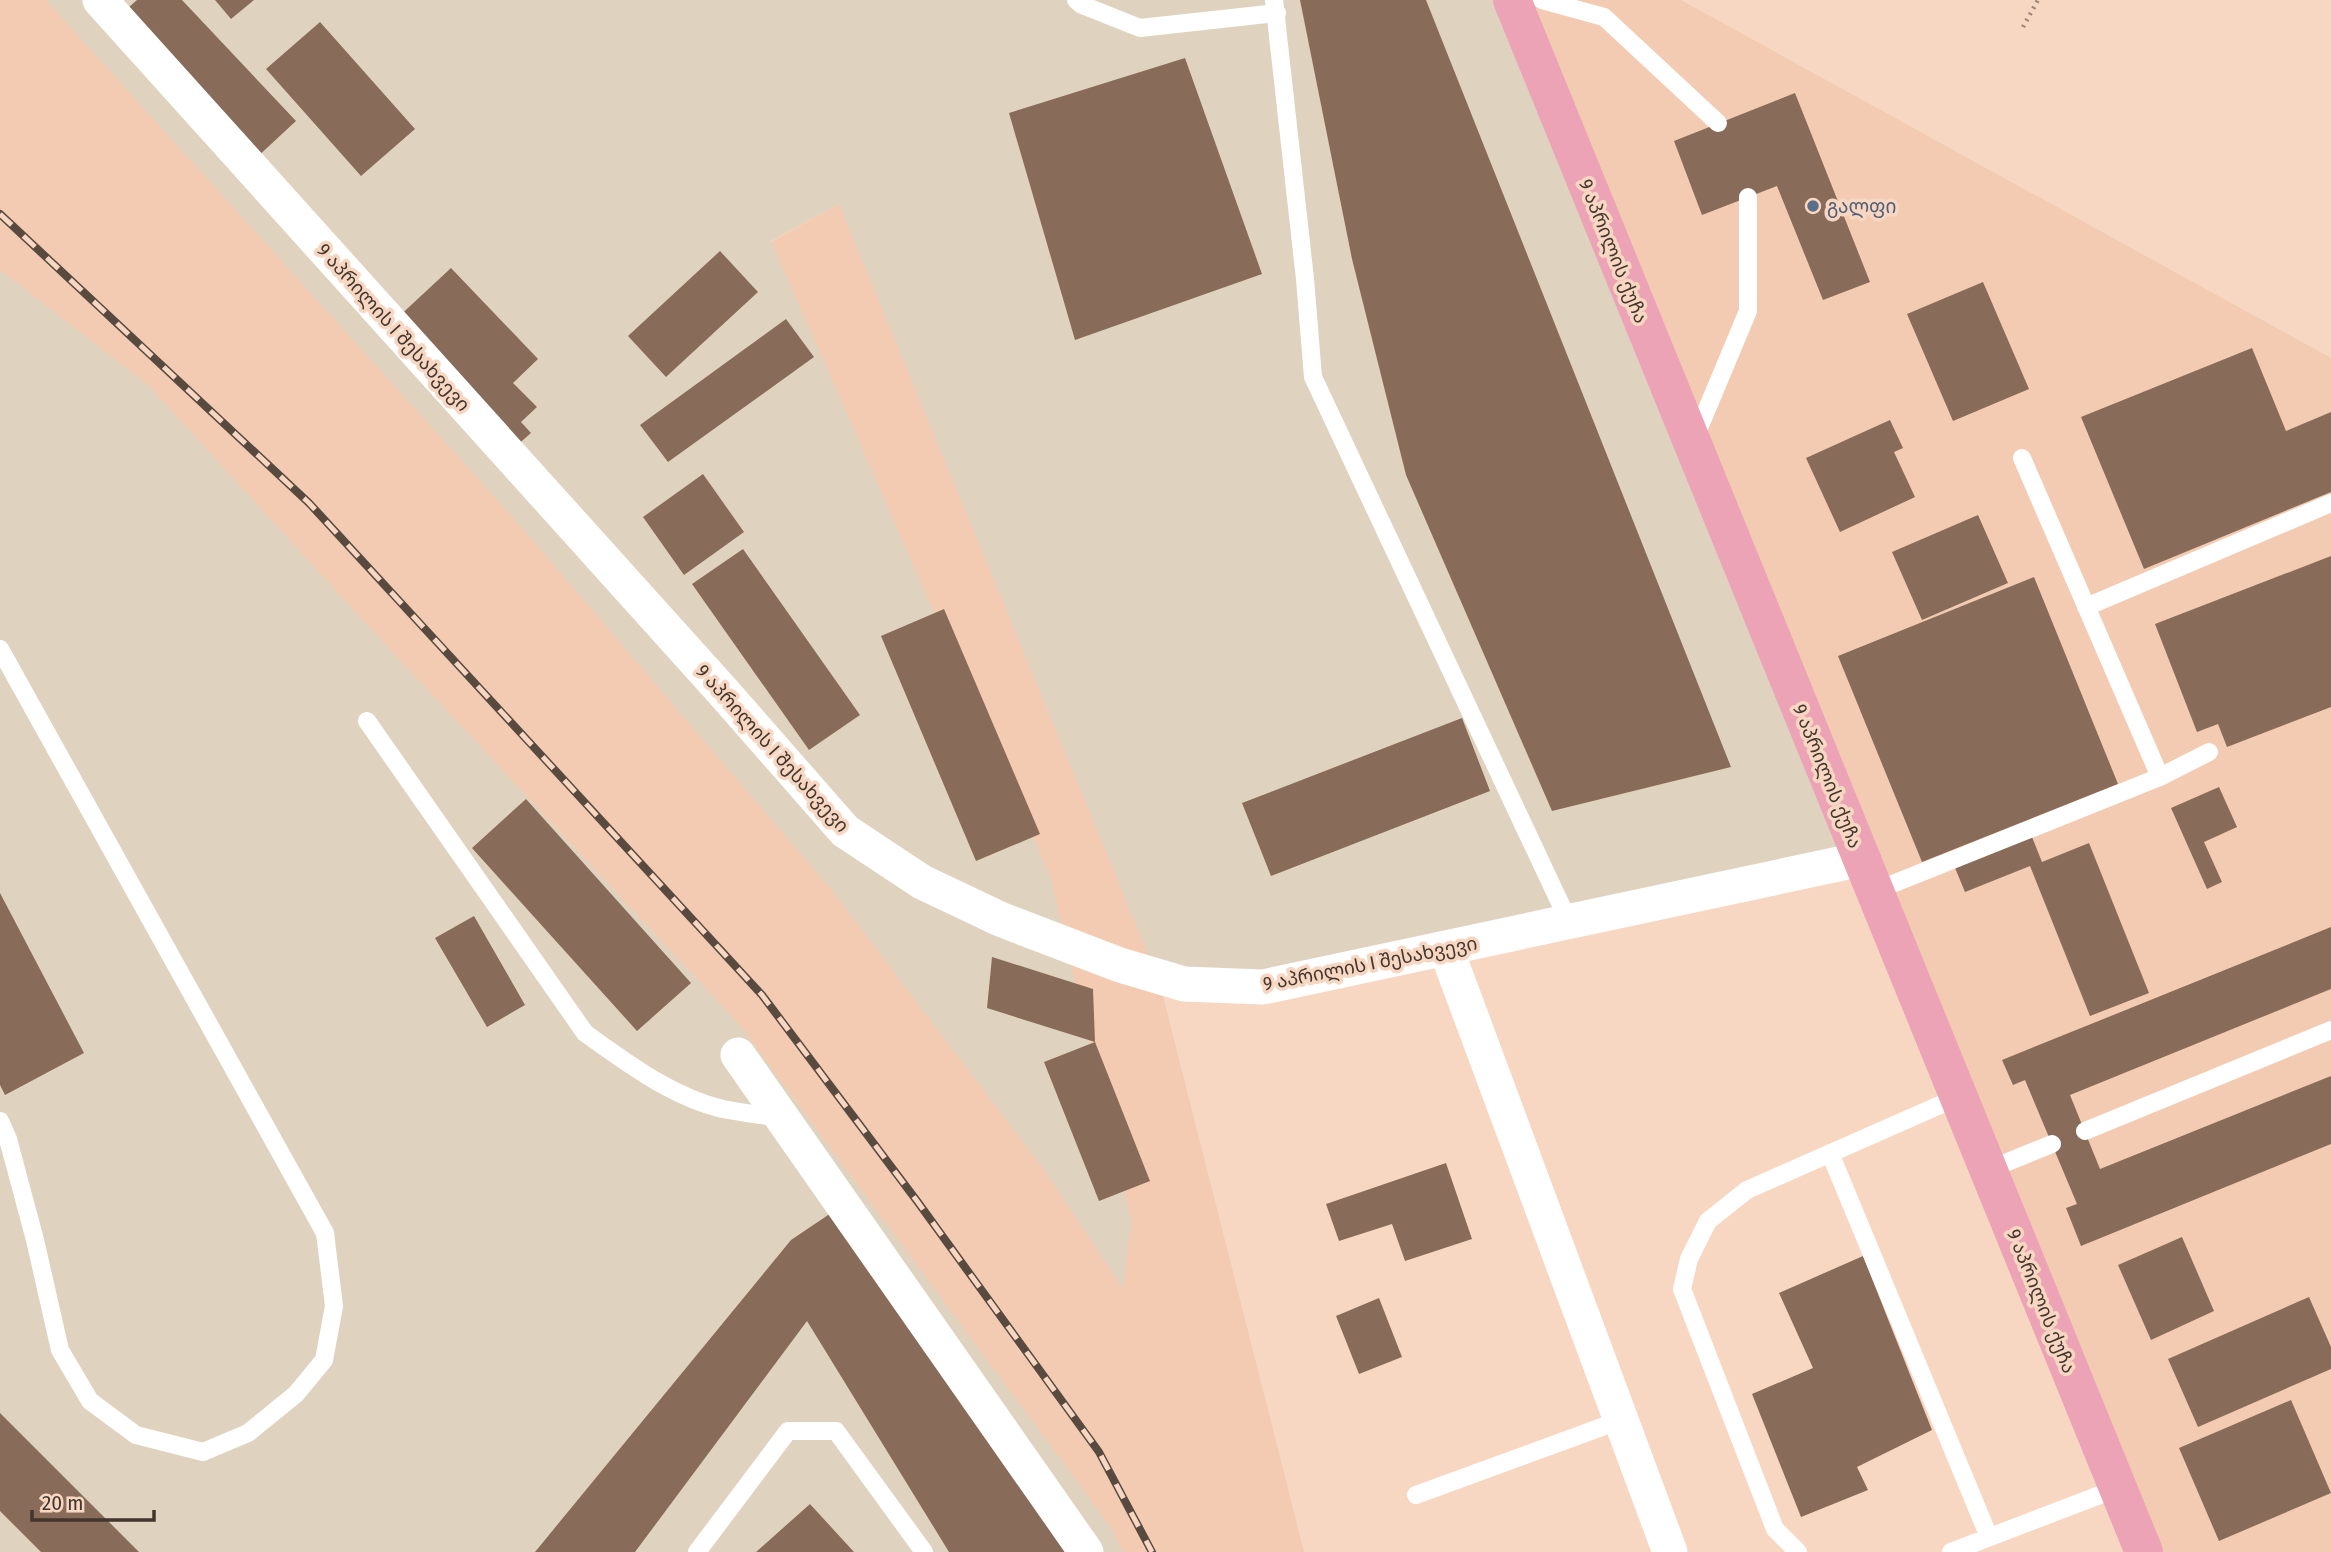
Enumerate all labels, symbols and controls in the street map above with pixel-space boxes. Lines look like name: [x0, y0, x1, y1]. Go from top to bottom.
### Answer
street label: 9 აპრილის ქუჩა: [1573, 176, 1653, 327]
place label: გალფი: [1827, 195, 1896, 219]
marker: გალფი: [1805, 198, 1821, 214]
street label: 9 აპრილის I შესახვევი: [312, 239, 475, 417]
street label: 9 აპრილის I შესახვევი: [691, 660, 854, 838]
street label: 9 აპრილის ქუჩა: [1787, 701, 1867, 852]
street label: 9 აპრილის I შესახვევი: [1261, 931, 1479, 997]
street label: 9 აპრილის ქუჩა: [2001, 1226, 2081, 1377]
scale bar: [32, 1478, 154, 1522]
text: 20 m: [42, 1490, 83, 1516]

